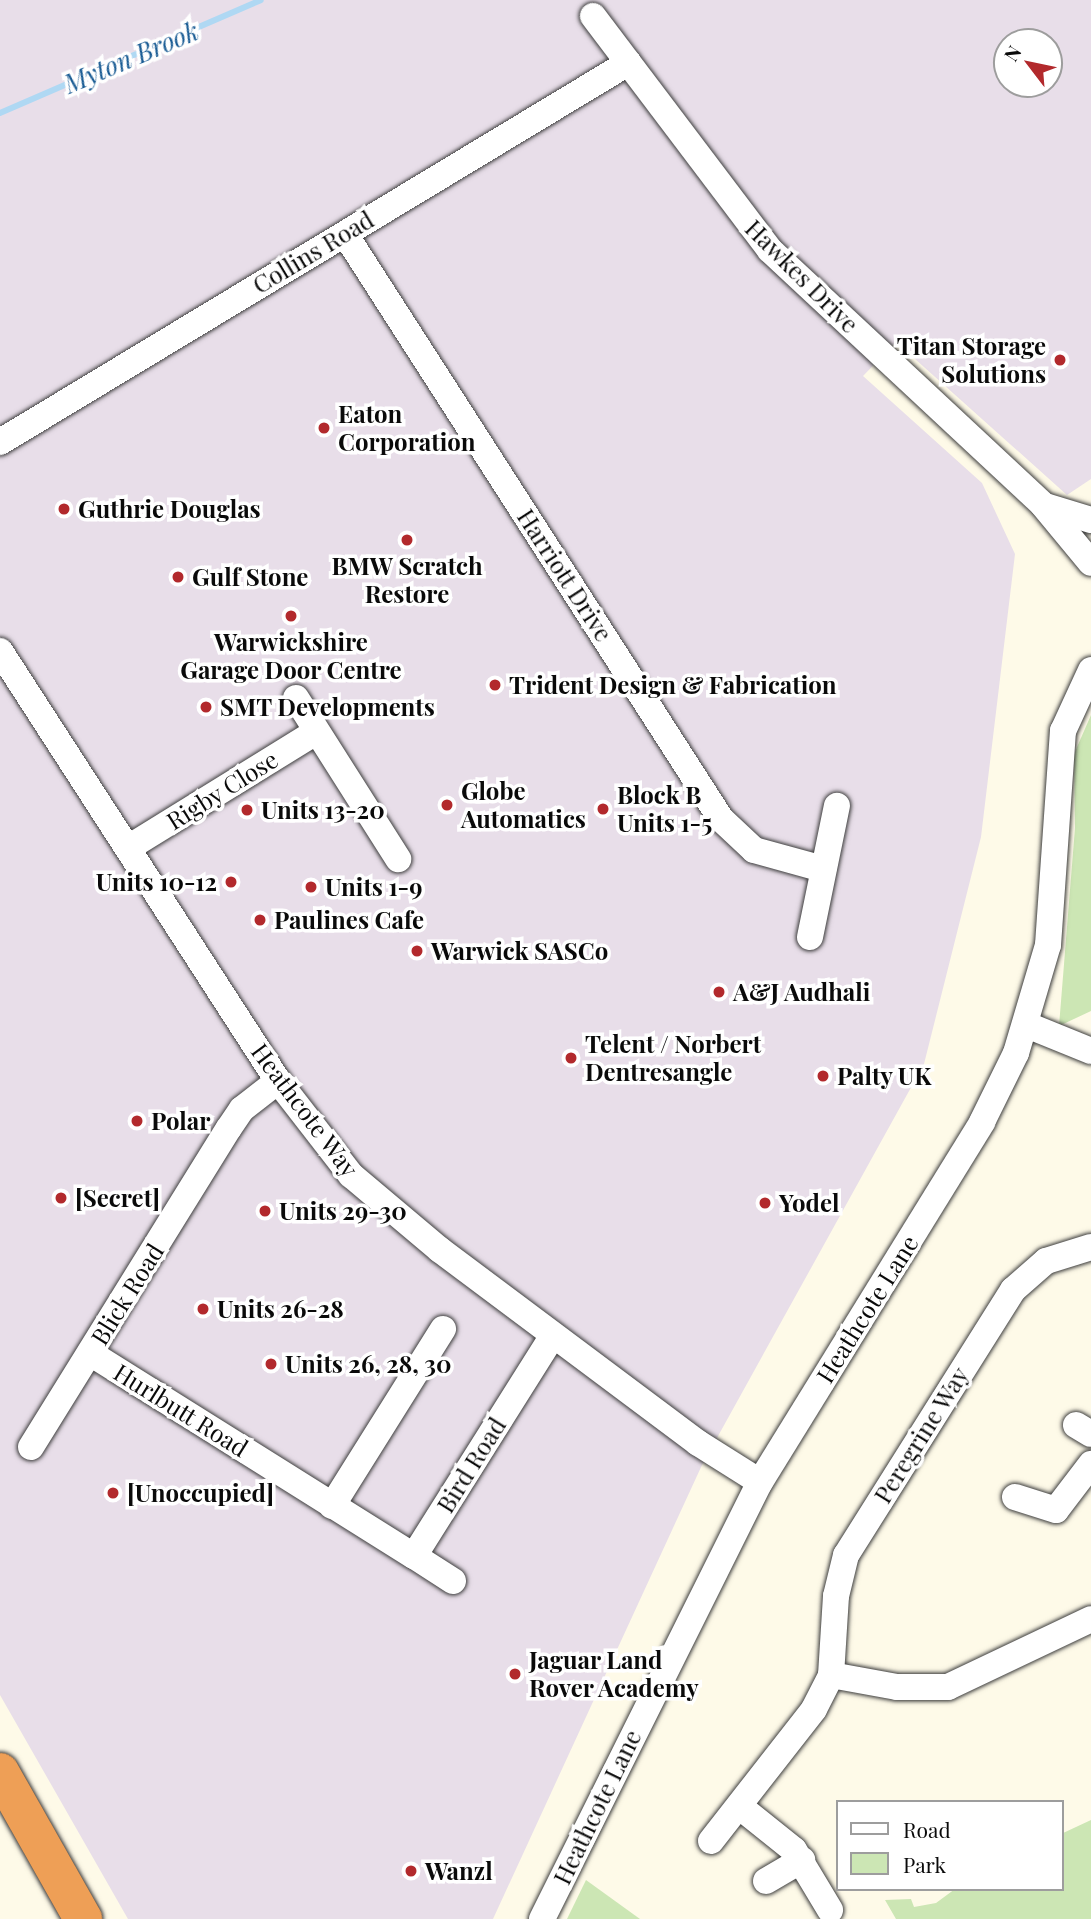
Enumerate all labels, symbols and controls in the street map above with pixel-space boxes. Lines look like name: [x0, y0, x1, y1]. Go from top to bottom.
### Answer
water label: Myton Brook: [59, 15, 203, 99]
north arrow: [993, 28, 1063, 98]
text: N: [997, 40, 1027, 66]
street label: Collins Road: [247, 205, 379, 299]
street label: Hawkes Drive: [740, 214, 864, 338]
place label: Titan Storage Solutions: [897, 332, 1046, 388]
marker: Titan Storage Solutions: [1052, 352, 1068, 368]
place label: Eaton Corporation: [338, 400, 476, 456]
marker: Eaton Corporation: [316, 420, 332, 436]
place label: Guthrie Douglas: [78, 495, 261, 523]
marker: Guthrie Douglas: [56, 501, 72, 517]
street label: Harriott Drive: [511, 503, 619, 647]
marker: BMW Scratch Restore: [399, 532, 415, 548]
place label: BMW Scratch Restore: [331, 552, 483, 608]
place label: Gulf Stone: [192, 563, 308, 591]
marker: Gulf Stone: [170, 569, 186, 585]
marker: Warwickshire Garage Door Centre: [283, 608, 299, 624]
place label: Warwickshire Garage Door Centre: [180, 628, 402, 684]
place label: Trident Design & Fabrication: [509, 671, 837, 699]
marker: Trident Design & Fabrication: [487, 677, 503, 693]
place label: SMT Developments: [220, 693, 435, 721]
marker: SMT Developments: [198, 699, 214, 715]
street label: Rigby Close: [161, 744, 283, 836]
place label: Globe Automatics: [461, 777, 586, 833]
place label: Block B Units 1-5: [617, 781, 712, 837]
place label: Units 13-20: [261, 796, 385, 824]
marker: Globe Automatics: [439, 797, 455, 813]
marker: Block B Units 1-5: [595, 801, 611, 817]
marker: Units 13-20: [239, 802, 255, 818]
place label: Units 10-12: [96, 868, 217, 896]
place label: Units 1-9: [325, 873, 422, 901]
marker: Units 10-12: [223, 874, 239, 890]
marker: Units 1-9: [303, 879, 319, 895]
place label: Paulines Cafe: [274, 906, 424, 934]
marker: Paulines Cafe: [252, 912, 268, 928]
place label: Warwick SASCo: [431, 937, 608, 965]
marker: Warwick SASCo: [409, 943, 425, 959]
place label: A&J Audhali: [733, 978, 871, 1006]
marker: A&J Audhali: [711, 984, 727, 1000]
place label: Telent / Norbert Dentresangle: [585, 1030, 761, 1086]
street label: Heathcote Way: [245, 1037, 365, 1183]
marker: Telent / Norbert Dentresangle: [563, 1050, 579, 1066]
place label: Palty UK: [837, 1062, 932, 1090]
marker: Palty UK: [815, 1068, 831, 1084]
place label: Polar: [151, 1107, 210, 1135]
marker: Polar: [129, 1113, 145, 1129]
place label: [Secret]: [75, 1184, 160, 1212]
place label: Yodel: [779, 1189, 839, 1217]
marker: [Secret]: [53, 1190, 69, 1206]
marker: Yodel: [757, 1195, 773, 1211]
place label: Units 29-30: [279, 1197, 407, 1225]
marker: Units 29-30: [257, 1203, 273, 1219]
street label: Heathcote Lane: [810, 1230, 924, 1388]
street label: Blick Road: [85, 1238, 169, 1350]
place label: Units 26-28: [217, 1295, 344, 1323]
marker: Units 26-28: [195, 1301, 211, 1317]
place label: Units 26, 28, 30: [285, 1350, 452, 1378]
marker: Units 26, 28, 30: [263, 1356, 279, 1372]
street label: Hurlbutt Road: [109, 1357, 253, 1463]
street label: Peregrine Way: [868, 1361, 974, 1509]
street label: Bird Road: [431, 1412, 511, 1518]
place label: [Unoccupied]: [127, 1479, 274, 1507]
marker: [Unoccupied]: [105, 1485, 121, 1501]
place label: Jaguar Land Rover Academy: [529, 1646, 700, 1702]
marker: Jaguar Land Rover Academy: [507, 1666, 523, 1682]
street label: Heathcote Lane: [547, 1725, 647, 1889]
legend: [836, 1800, 1063, 1891]
text: Road: [903, 1815, 951, 1843]
text: Park: [903, 1850, 946, 1878]
place label: Wanzl: [425, 1857, 493, 1885]
marker: Wanzl: [403, 1863, 419, 1879]

